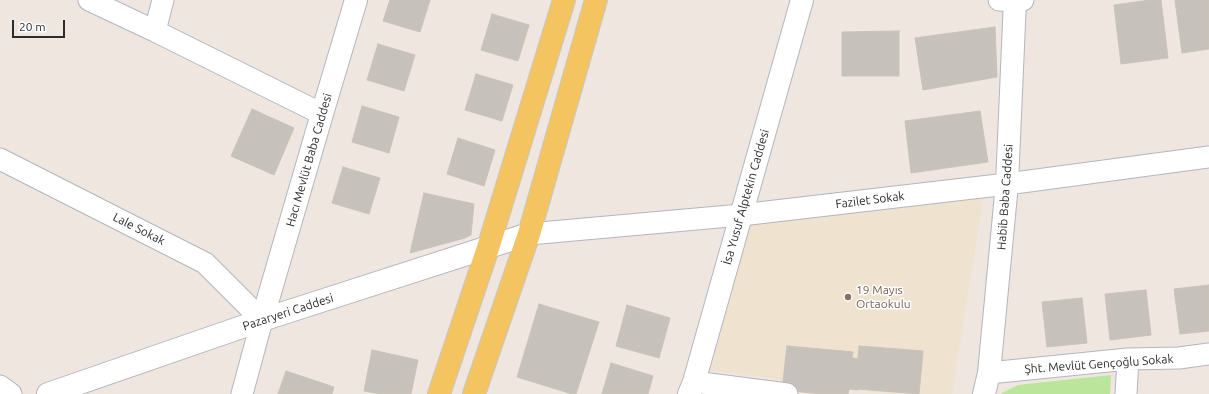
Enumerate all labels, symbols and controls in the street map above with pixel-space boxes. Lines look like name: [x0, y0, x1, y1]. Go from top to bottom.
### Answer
scale bar: [14, 12, 67, 38]
text: 20 m: [19, 20, 46, 33]
street label: Hacı Mevlüt Baba Caddesi: [283, 92, 335, 228]
street label: İsa Yusuf Alptekin Caddesi: [720, 128, 772, 266]
street label: Habib Baba Caddesi: [994, 143, 1016, 251]
street label: Fazilet Sokak: [835, 189, 905, 211]
street label: Lale Sokak: [111, 210, 167, 248]
place label: 19 Mayıs Ortaokulu: [856, 283, 911, 311]
street label: Pazaryeri Caddesi: [241, 291, 335, 333]
marker: 19 Mayıs Ortaokulu: [843, 292, 853, 302]
street label: Şht. Mevlüt Gençoğlu Sokak: [1024, 352, 1174, 376]

